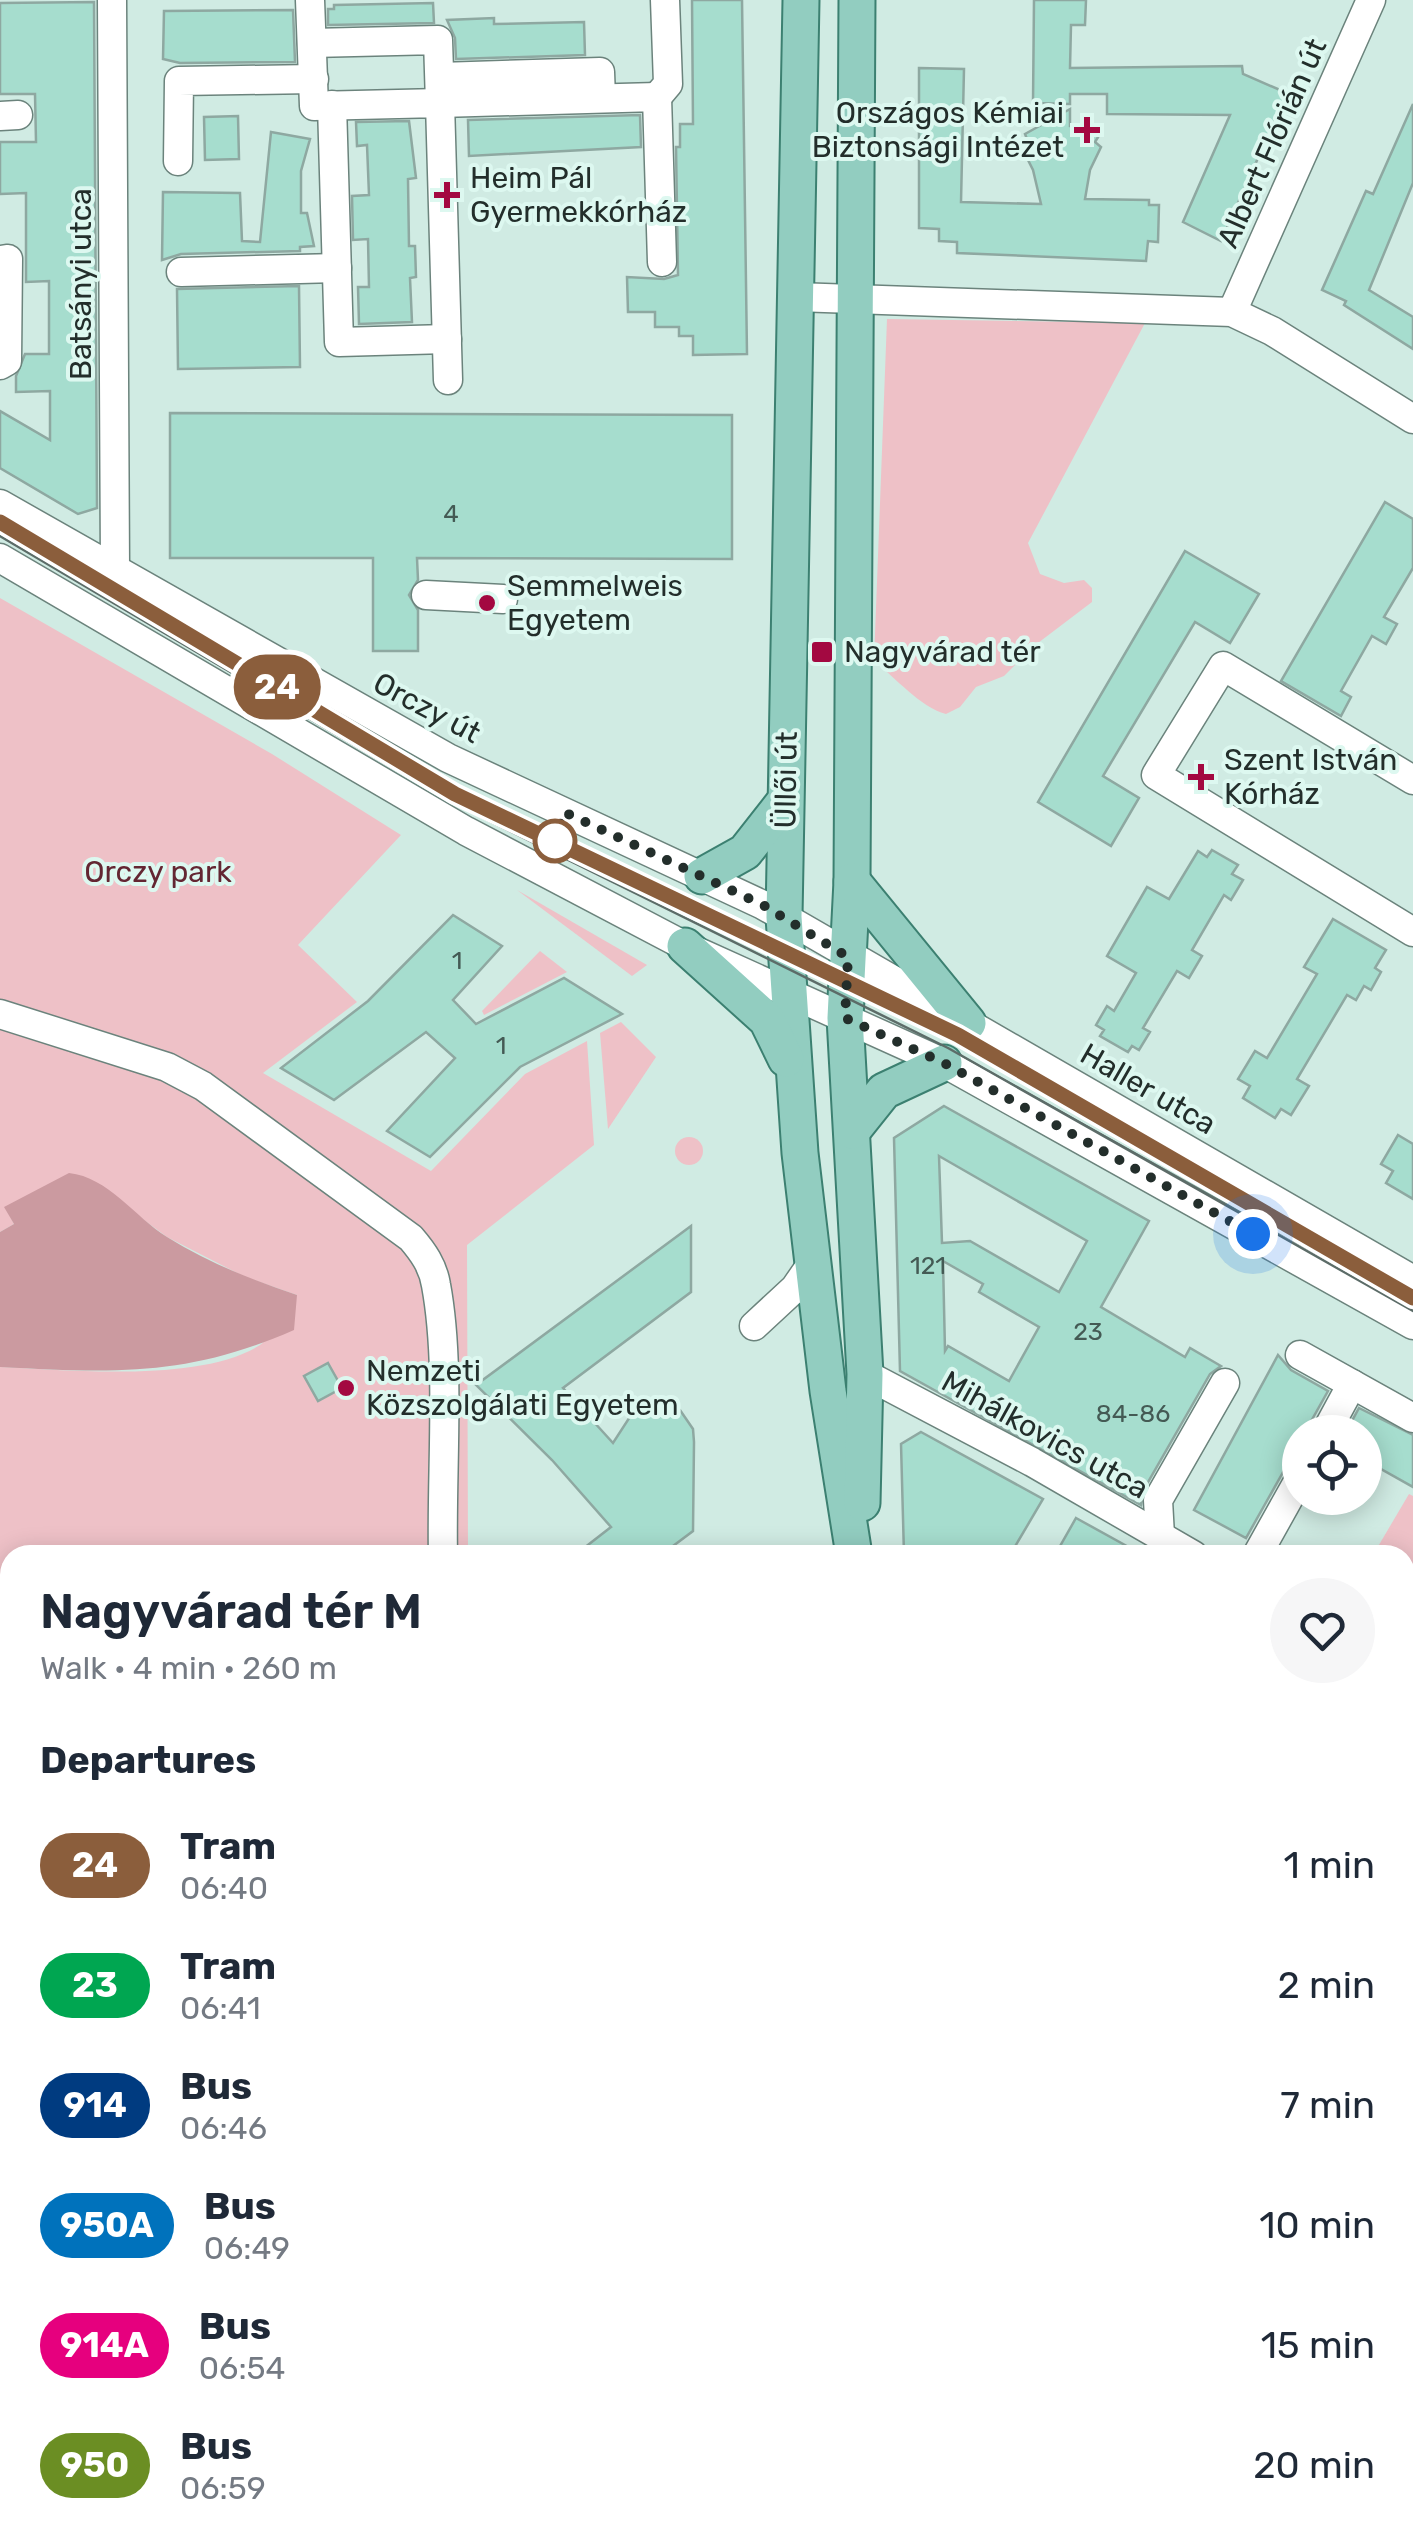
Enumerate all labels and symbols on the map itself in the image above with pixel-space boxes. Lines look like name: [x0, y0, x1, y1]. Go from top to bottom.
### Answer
street label: Albert Flórián út: [1210, 33, 1334, 253]
place label: Országos Kémiai Biztonsági Intézet: [812, 95, 1064, 165]
marker: Országos Kémiai Biztonsági Intézet: [1074, 117, 1100, 143]
place label: Heim Pál Gyermekkórház: [470, 160, 687, 230]
marker: Heim Pál Gyermekkórház: [434, 182, 460, 208]
street label: Batsányi utca: [63, 188, 99, 380]
house number: 4: [443, 499, 459, 528]
place label: Semmelweis Egyetem: [507, 568, 683, 638]
marker: Semmelweis Egyetem: [476, 592, 498, 614]
place label: Nagyvárad tér: [844, 634, 1041, 670]
marker: Nagyvárad tér: [809, 639, 835, 665]
line badge: 24: [232, 654, 322, 720]
street label: Orczy út: [367, 665, 487, 751]
street label: Üllői út: [767, 731, 805, 829]
place label: Szent István Kórház: [1224, 742, 1398, 812]
marker: Szent István Kórház: [1188, 764, 1214, 790]
unlabelled marker: [534, 820, 576, 862]
park label: Orczy park: [84, 854, 232, 890]
house number: 1: [452, 946, 462, 975]
house number: 1: [496, 1031, 506, 1060]
street label: Haller utca: [1074, 1036, 1222, 1142]
your location: [1228, 1209, 1278, 1259]
house number: 121: [910, 1251, 946, 1280]
house number: 23: [1073, 1317, 1103, 1346]
place label: Nemzeti Közszolgálati Egyetem: [366, 1353, 679, 1423]
street label: Mihálkovics utca: [935, 1363, 1155, 1507]
marker: Nemzeti Közszolgálati Egyetem: [335, 1377, 357, 1399]
house number: 84-86: [1096, 1399, 1170, 1428]

